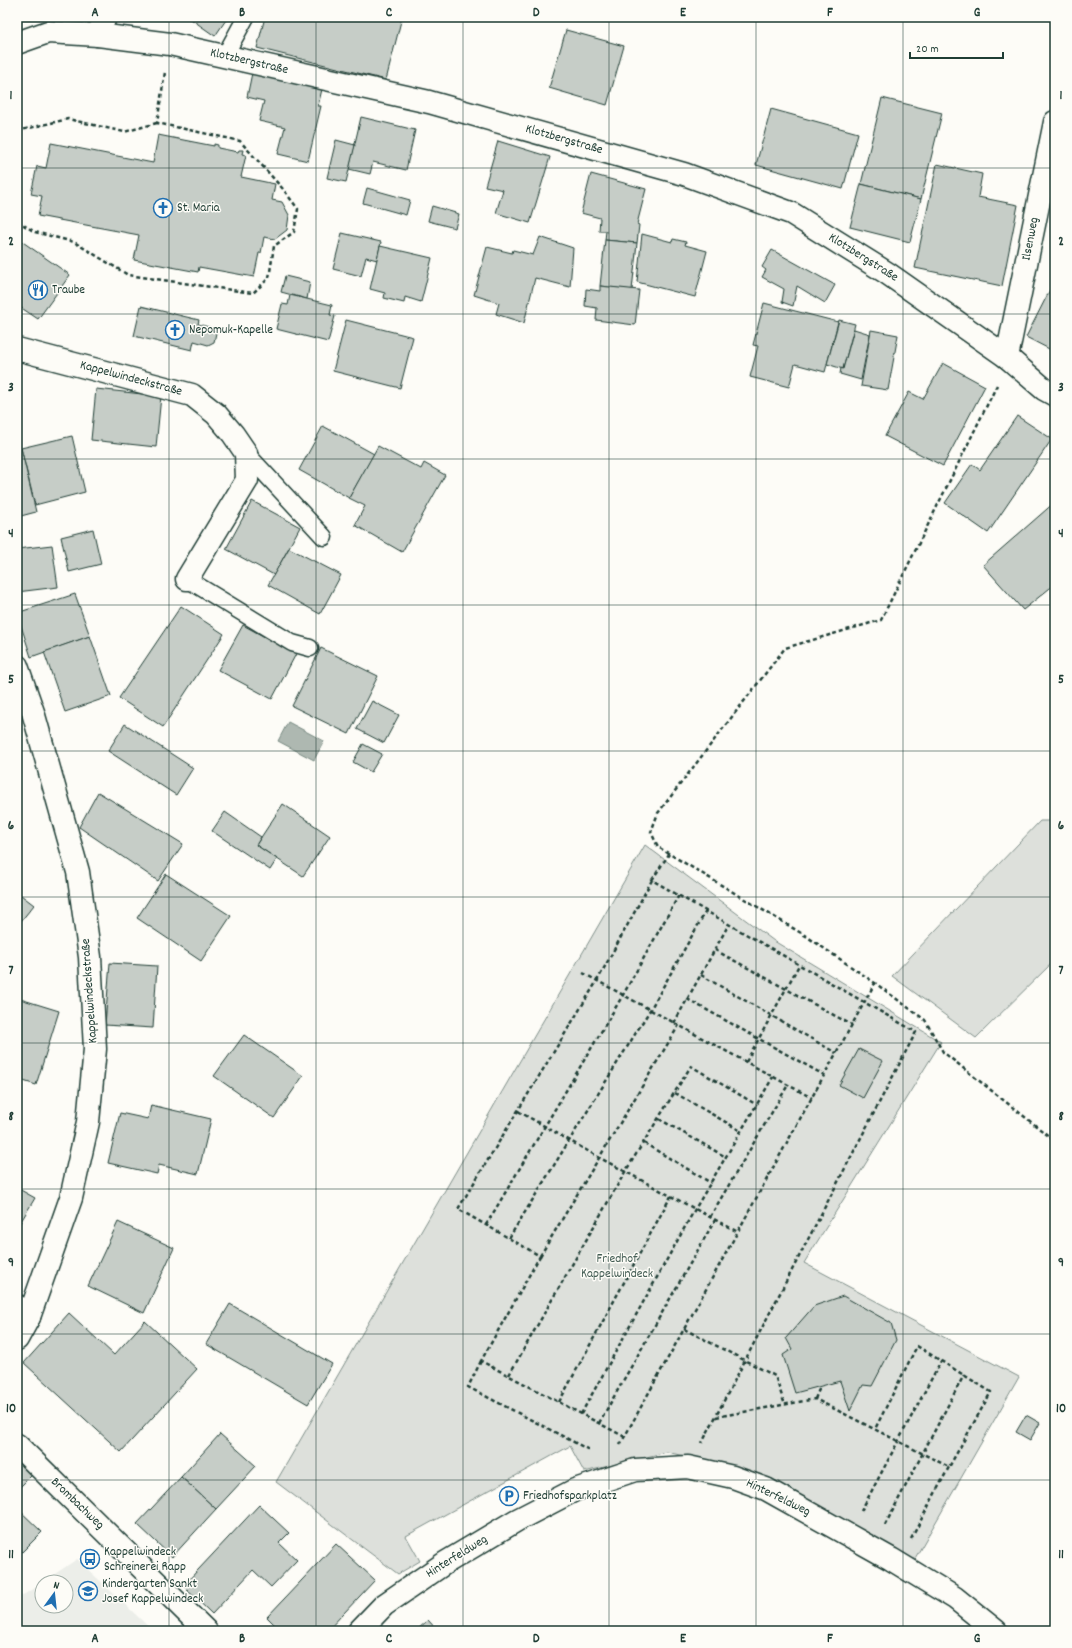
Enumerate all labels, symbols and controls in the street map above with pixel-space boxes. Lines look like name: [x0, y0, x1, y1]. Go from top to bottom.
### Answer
text: A: [91, 4, 99, 23]
text: B: [239, 4, 245, 23]
text: C: [386, 4, 393, 23]
text: D: [533, 4, 540, 23]
text: E: [680, 4, 687, 23]
text: F: [827, 4, 833, 23]
text: G: [974, 4, 981, 23]
scale bar: [910, 34, 1003, 60]
text: 20 m: [916, 41, 939, 58]
street label: Klotzbergstraße: [208, 44, 290, 80]
text: 1: [10, 87, 13, 106]
text: 1: [1060, 87, 1063, 106]
street label: Klotzbergstraße: [523, 120, 605, 160]
church icon: St. Maria: [152, 197, 174, 219]
place label: St. Maria: [177, 199, 221, 218]
street label: Ilsenweg: [1017, 215, 1045, 262]
street label: Klotzbergstraße: [824, 229, 902, 287]
text: 2: [8, 233, 14, 252]
text: 2: [1058, 233, 1064, 252]
restaurant icon: Traube: [27, 279, 49, 301]
place label: Traube: [52, 281, 85, 300]
church icon: Nepomuk-Kapelle: [164, 319, 186, 341]
place label: Nepomuk-Kapelle: [189, 321, 273, 340]
street label: Kappelwindeckstraße: [78, 356, 184, 402]
text: 3: [8, 379, 14, 398]
text: 3: [1058, 379, 1064, 398]
text: 4: [8, 525, 14, 544]
text: 4: [1058, 525, 1064, 544]
text: 5: [8, 671, 14, 690]
text: 5: [1058, 671, 1064, 690]
text: 6: [8, 817, 15, 836]
text: 6: [1058, 817, 1065, 836]
street label: Kappelwindeckstraße: [77, 938, 103, 1044]
text: 7: [9, 962, 14, 981]
text: 7: [1059, 962, 1064, 981]
text: 8: [8, 1108, 14, 1127]
text: 8: [1058, 1108, 1064, 1127]
park label: Friedhof Kappelwindeck: [581, 1250, 653, 1284]
text: 9: [8, 1254, 14, 1273]
text: 9: [1058, 1254, 1064, 1273]
text: 10: [6, 1400, 16, 1419]
text: 10: [1056, 1400, 1066, 1419]
street label: Brombachweg: [46, 1473, 108, 1535]
street label: Hinterfeldweg: [743, 1474, 814, 1522]
parking icon: Friedhofsparkplatz: [498, 1485, 520, 1507]
place label: Friedhofsparkplatz: [523, 1487, 617, 1506]
street label: Hinterfeldweg: [422, 1530, 492, 1584]
place label: Kappelwindeck Schreinerei Rapp: [104, 1543, 186, 1577]
text: 11: [8, 1546, 14, 1565]
text: 11: [1058, 1546, 1064, 1565]
bus stop icon: Kappelwindeck Schreinerei Rapp: [79, 1548, 101, 1570]
north arrow: [34, 1574, 74, 1614]
place label: Kindergarten Sankt Josef Kappelwindeck: [102, 1575, 203, 1609]
text: N: [51, 1578, 61, 1595]
school or university icon: Kindergarten Sankt Josef Kappelwindeck: [77, 1580, 99, 1602]
text: A: [91, 1630, 99, 1648]
text: B: [239, 1630, 245, 1648]
text: C: [386, 1630, 393, 1648]
text: D: [533, 1630, 540, 1648]
text: E: [680, 1630, 687, 1648]
text: F: [827, 1630, 833, 1648]
text: G: [974, 1630, 981, 1648]

